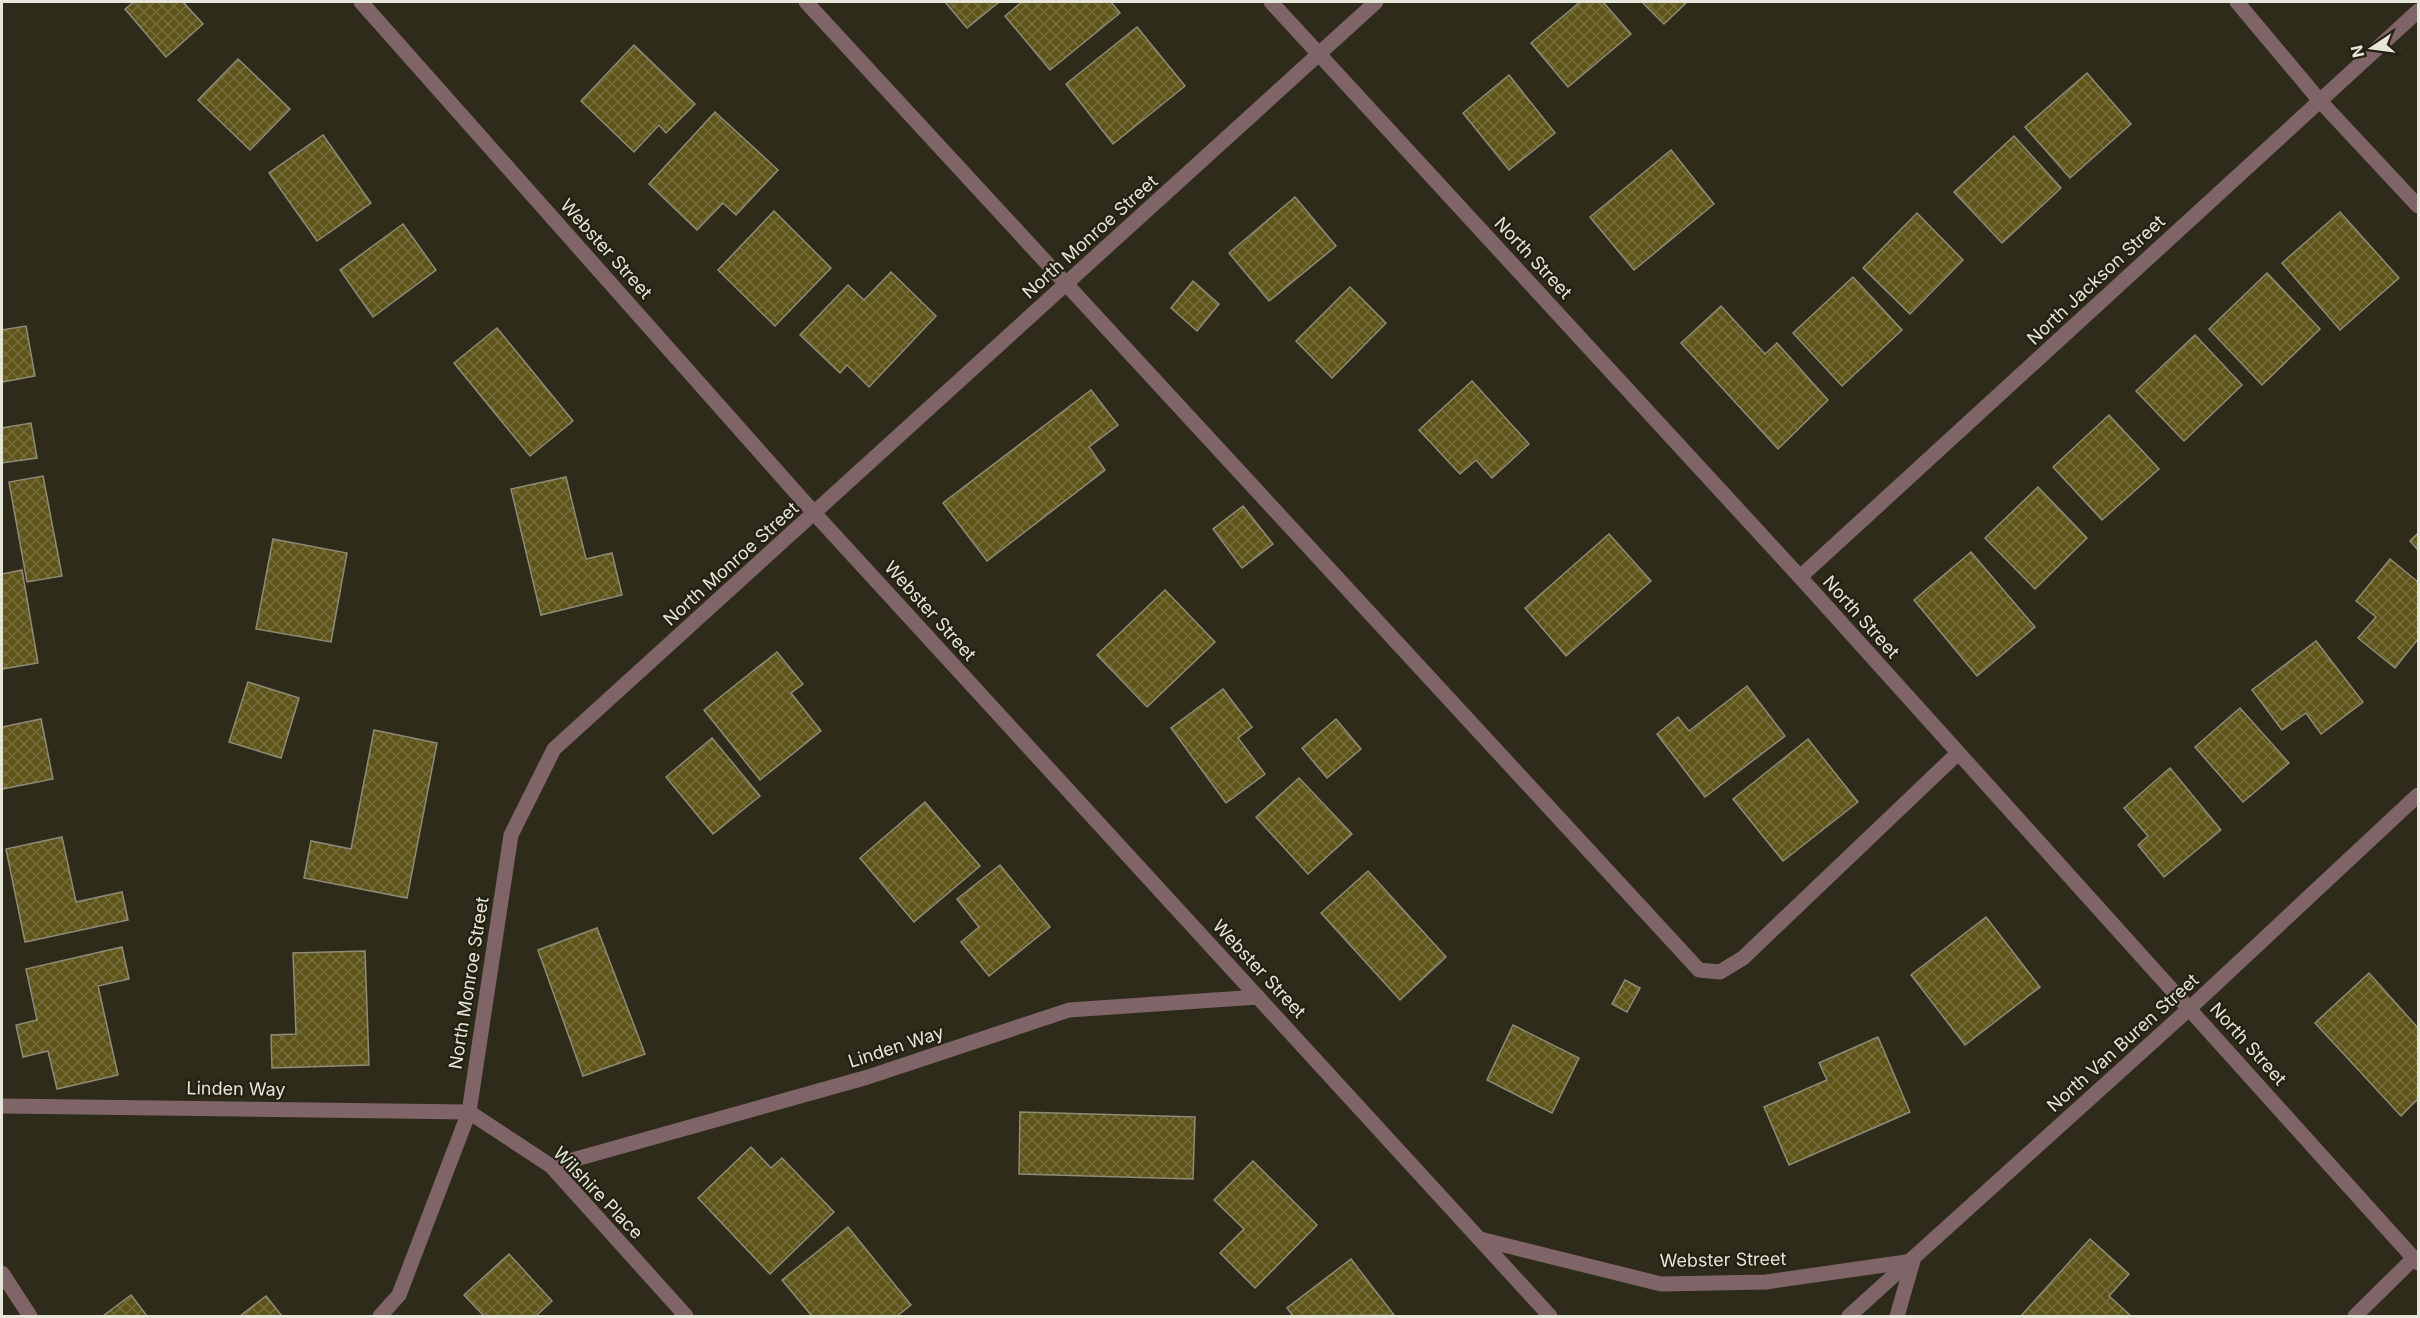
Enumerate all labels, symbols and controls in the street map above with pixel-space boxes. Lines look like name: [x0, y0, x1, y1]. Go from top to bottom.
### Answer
north arrow: [2342, 18, 2402, 78]
text: N: [2346, 43, 2369, 60]
street label: North Monroe Street: [1018, 170, 1162, 303]
street label: Webster Street: [556, 195, 657, 303]
street label: North Jackson Street: [2023, 210, 2169, 349]
street label: North Street: [1490, 213, 1577, 303]
street label: North Monroe Street: [659, 497, 803, 630]
street label: Webster Street: [880, 557, 981, 665]
street label: North Street: [1819, 571, 1904, 662]
street label: North Monroe Street: [444, 895, 493, 1071]
street label: Webster Street: [1208, 915, 1310, 1022]
street label: North Van Buren Street: [2043, 969, 2203, 1116]
street label: North Street: [2206, 998, 2291, 1089]
street label: Linden Way: [845, 1021, 946, 1072]
street label: Linden Way: [186, 1077, 286, 1100]
street label: Wilshire Place: [549, 1142, 647, 1243]
street label: Webster Street: [1659, 1248, 1787, 1271]

